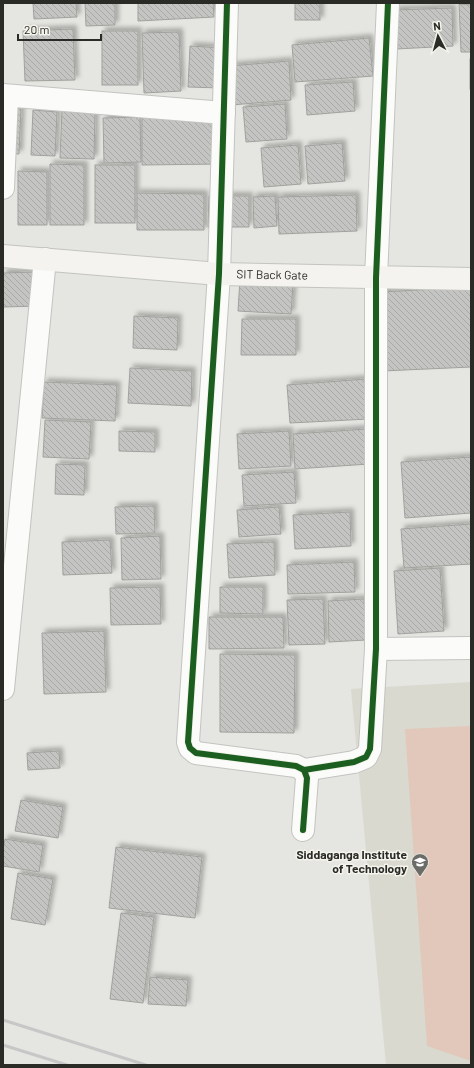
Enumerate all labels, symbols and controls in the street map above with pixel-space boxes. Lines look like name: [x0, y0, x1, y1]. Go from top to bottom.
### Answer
scale bar: [18, 16, 101, 42]
north arrow: [418, 16, 458, 56]
text: N: [433, 19, 441, 32]
text: 20 m: [24, 22, 50, 36]
street label: SIT Back Gate: [236, 266, 308, 282]
place label: Siddaganga Institute of Technology: [296, 847, 407, 875]
school or university icon: Siddaganga Institute of Technology: [410, 852, 430, 877]

